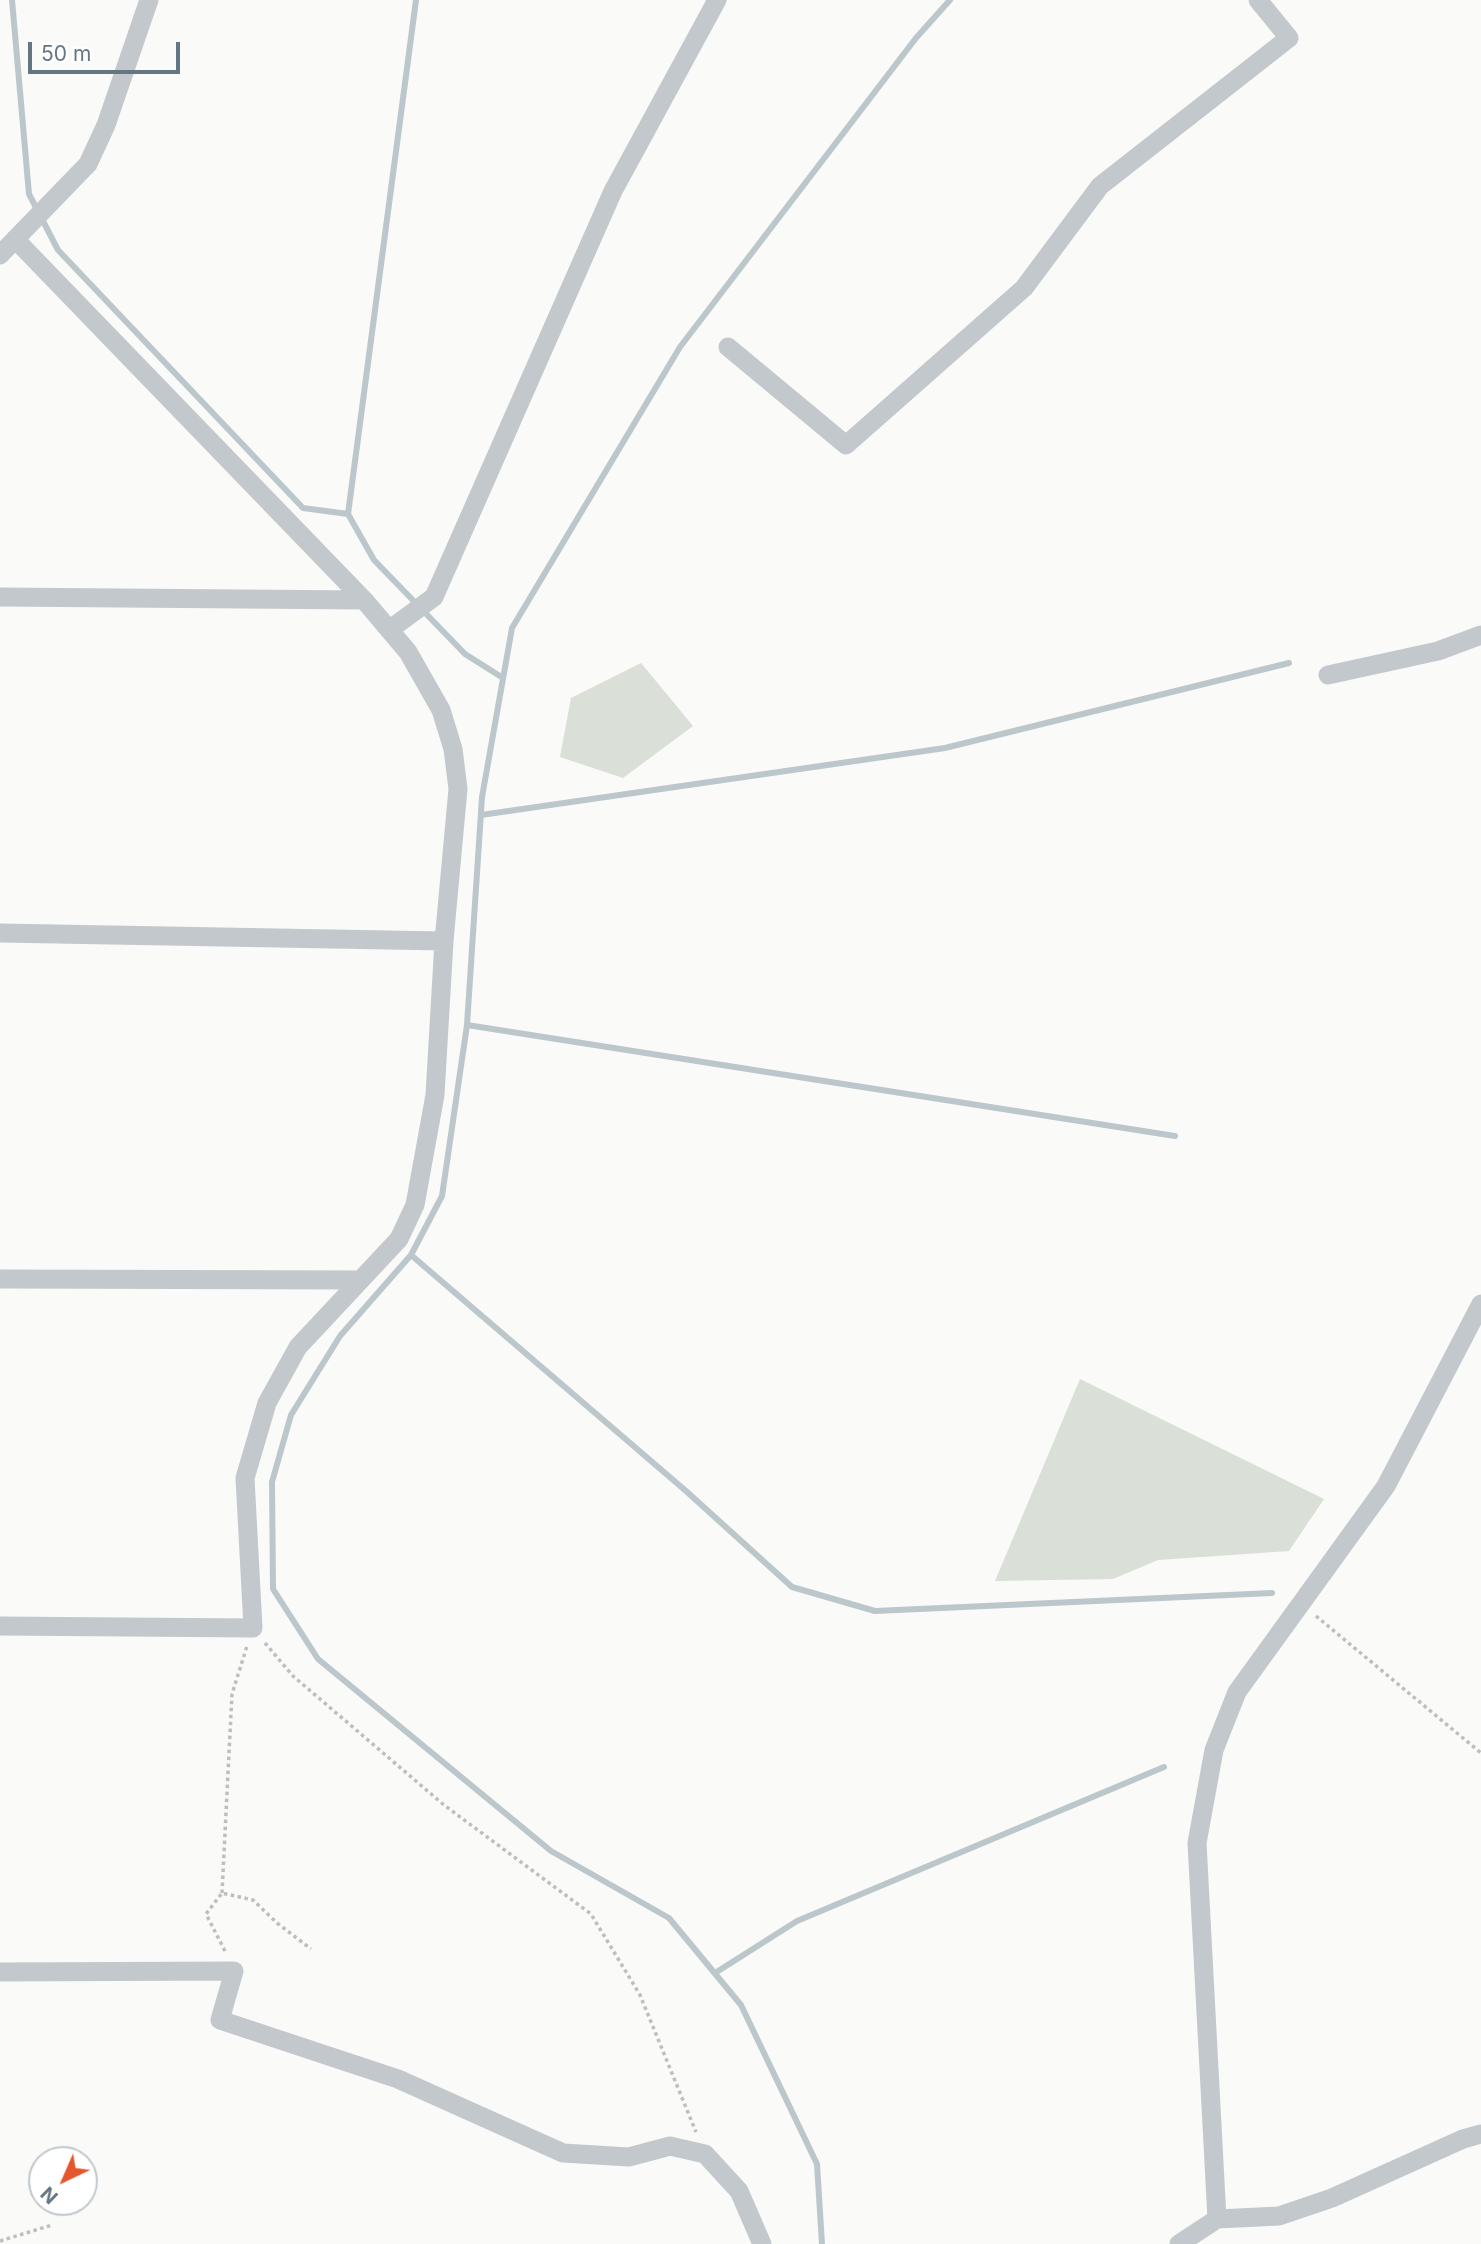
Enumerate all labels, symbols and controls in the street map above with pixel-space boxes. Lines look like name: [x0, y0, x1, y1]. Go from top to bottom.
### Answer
scale bar: [32, 28, 184, 72]
text: 50 m: [41, 41, 91, 66]
north arrow: [28, 2146, 98, 2216]
text: N: [36, 2182, 63, 2208]

